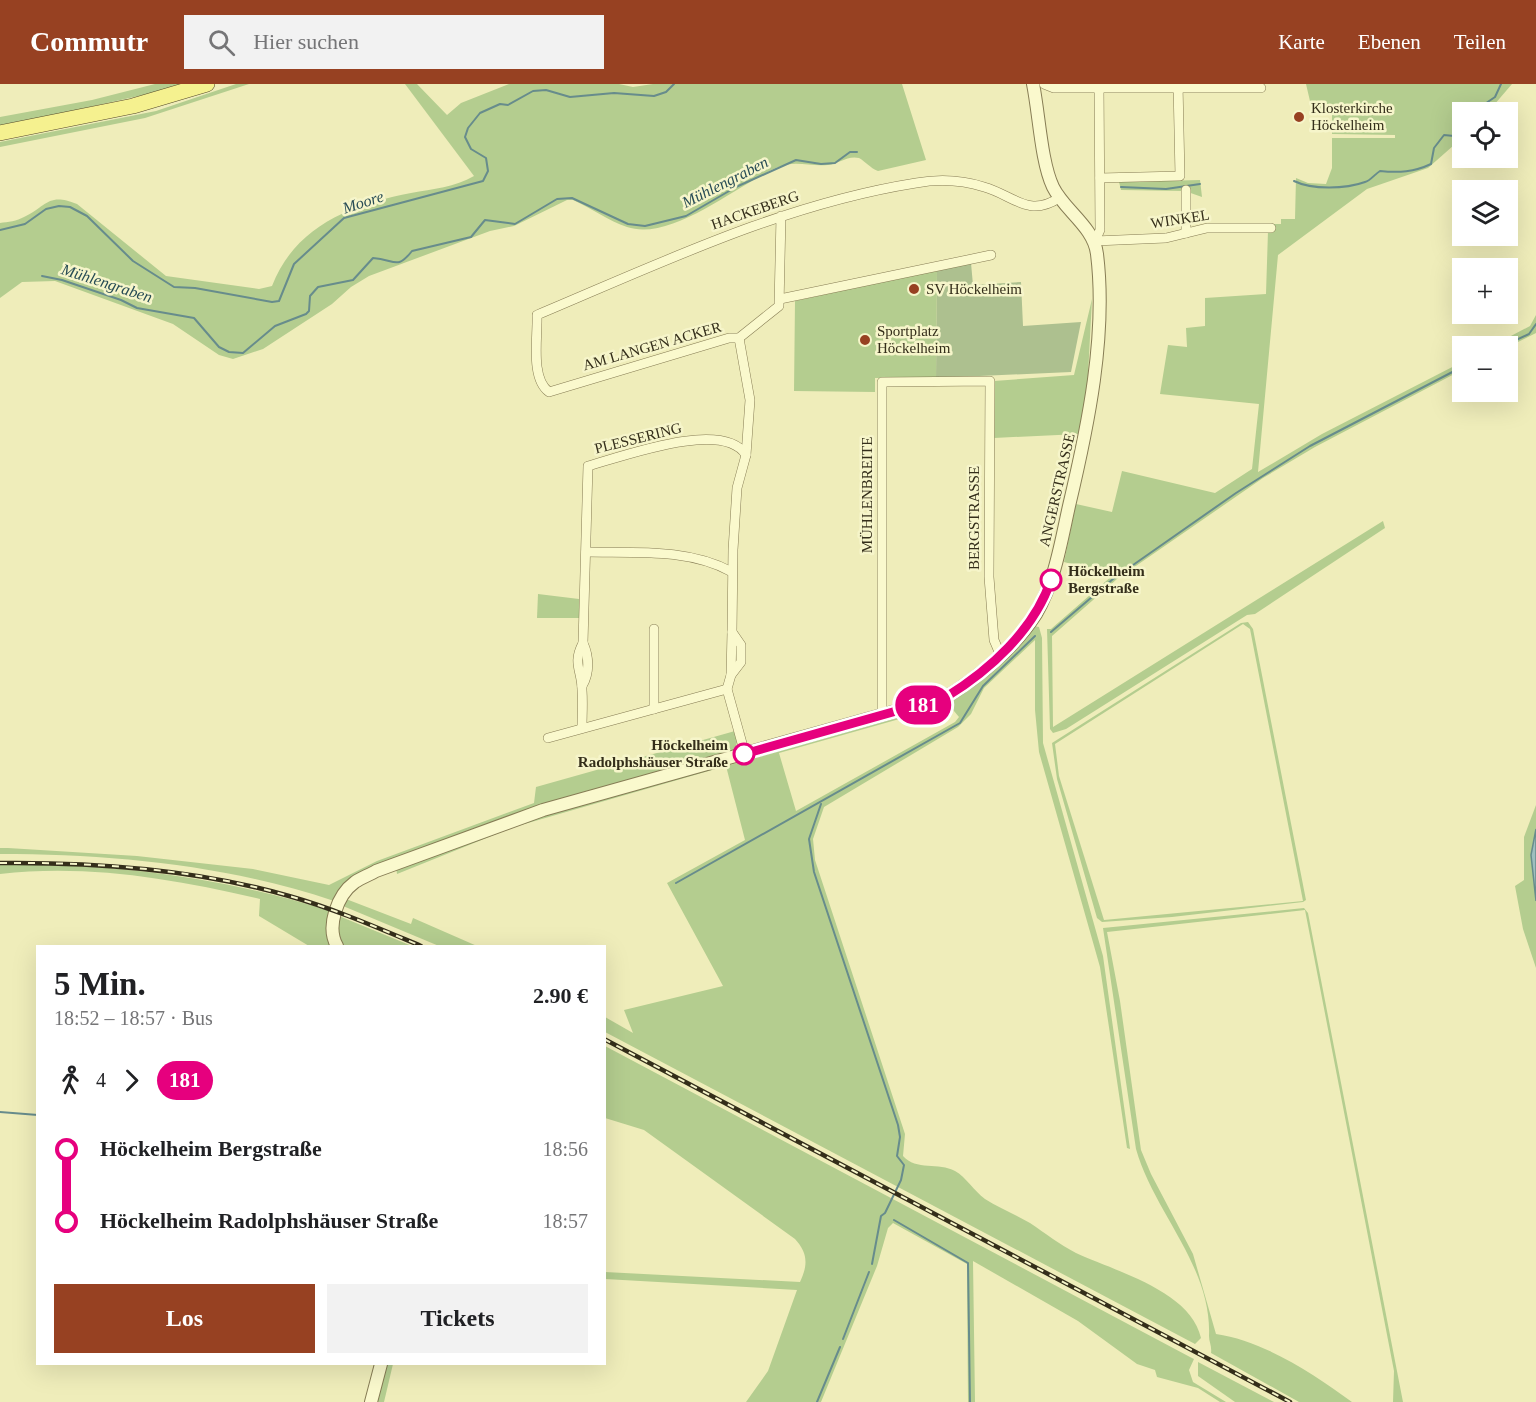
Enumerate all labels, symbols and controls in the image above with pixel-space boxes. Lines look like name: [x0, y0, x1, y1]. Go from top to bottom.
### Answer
search box: [184, 15, 604, 69]
text: Commutr: [30, 26, 148, 57]
icon: search: [205, 26, 238, 59]
text: Hier suchen: [253, 29, 359, 54]
text: Karte: [1278, 30, 1325, 54]
text: Ebenen: [1358, 30, 1421, 54]
text: Teilen: [1454, 30, 1506, 54]
place label: Klosterkirche Höckelheim: [1311, 100, 1393, 133]
map controls: [1452, 102, 1518, 402]
button: locate: [1452, 102, 1518, 168]
marker: Klosterkirche Höckelheim: [1292, 110, 1306, 124]
water label: Mühlengraben: [678, 153, 771, 212]
button: layers: [1452, 180, 1518, 246]
water label: Moore: [339, 187, 386, 217]
street label: HACKEBERG: [709, 187, 801, 232]
street label: WINKEL: [1150, 206, 1210, 232]
button: +: [1452, 258, 1518, 324]
water label: Mühlengraben: [58, 260, 154, 307]
place label: SV Höckelheim: [926, 281, 1022, 297]
marker: SV Höckelheim: [907, 282, 921, 296]
street label: AM LANGEN ACKER: [581, 319, 723, 373]
place label: Sportplatz Höckelheim: [877, 323, 951, 356]
marker: Sportplatz Höckelheim: [858, 333, 872, 347]
button: −: [1452, 336, 1518, 402]
street label: PLESSERING: [593, 419, 683, 457]
street label: ANGERSTRASSE: [1036, 432, 1078, 548]
street label: MÜHLENBREITE: [859, 437, 875, 553]
street label: BERGSTRASSE: [966, 466, 982, 570]
place label: Höckelheim Bergstraße: [1068, 563, 1145, 596]
marker: Höckelheim Bergstraße: [1040, 569, 1062, 591]
line badge: 181: [888, 686, 958, 724]
text: 181: [907, 693, 939, 717]
place label: Höckelheim Radolphshäuser Straße: [578, 737, 729, 770]
marker: Höckelheim Radolphshäuser Straße: [733, 743, 755, 765]
text: 5 Min.: [54, 966, 146, 1002]
text: 2.90 €: [533, 983, 588, 1008]
text: 18:52 – 18:57 · Bus: [54, 1007, 213, 1029]
icon: walk: [54, 1064, 87, 1097]
icon: forward: [115, 1064, 148, 1097]
text: 181: [169, 1068, 201, 1092]
text: 4: [96, 1069, 106, 1091]
text: Höckelheim Bergstraße: [100, 1136, 322, 1161]
text: 18:56: [542, 1138, 588, 1160]
text: Höckelheim Radolphshäuser Straße: [100, 1208, 438, 1233]
text: 18:57: [542, 1210, 588, 1232]
button: Los: [54, 1284, 315, 1353]
button: Tickets: [327, 1284, 588, 1353]

